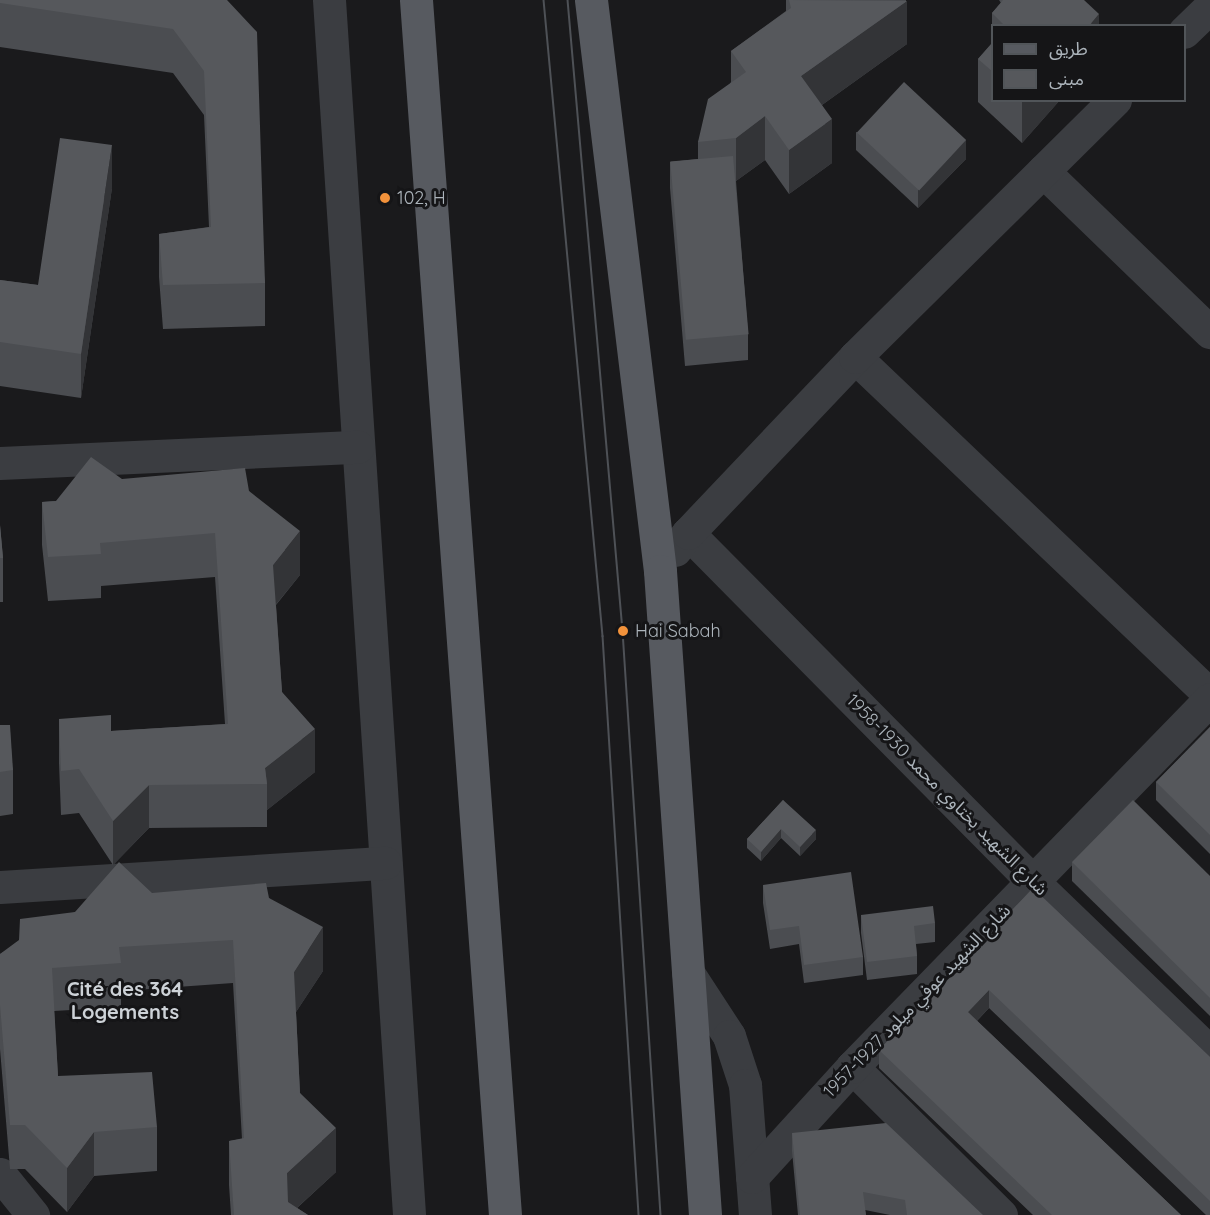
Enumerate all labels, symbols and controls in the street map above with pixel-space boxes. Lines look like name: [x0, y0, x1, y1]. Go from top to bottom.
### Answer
legend: [991, 24, 1186, 102]
text: طريق: [1049, 37, 1088, 60]
text: مبنى: [1049, 67, 1084, 90]
place label: 102, H: [397, 187, 446, 209]
marker: 102, H: [378, 191, 392, 205]
place label: Hai Sabah: [635, 620, 721, 642]
marker: Hai Sabah: [616, 624, 630, 638]
street label: شارع الشهيد بختاوي محمد 1930-1958: [842, 690, 1052, 900]
street label: شارع الشهيد عوفي ميلود 1927-1957: [819, 900, 1015, 1102]
district label: Cité des 364 Logements: [67, 976, 183, 1023]

